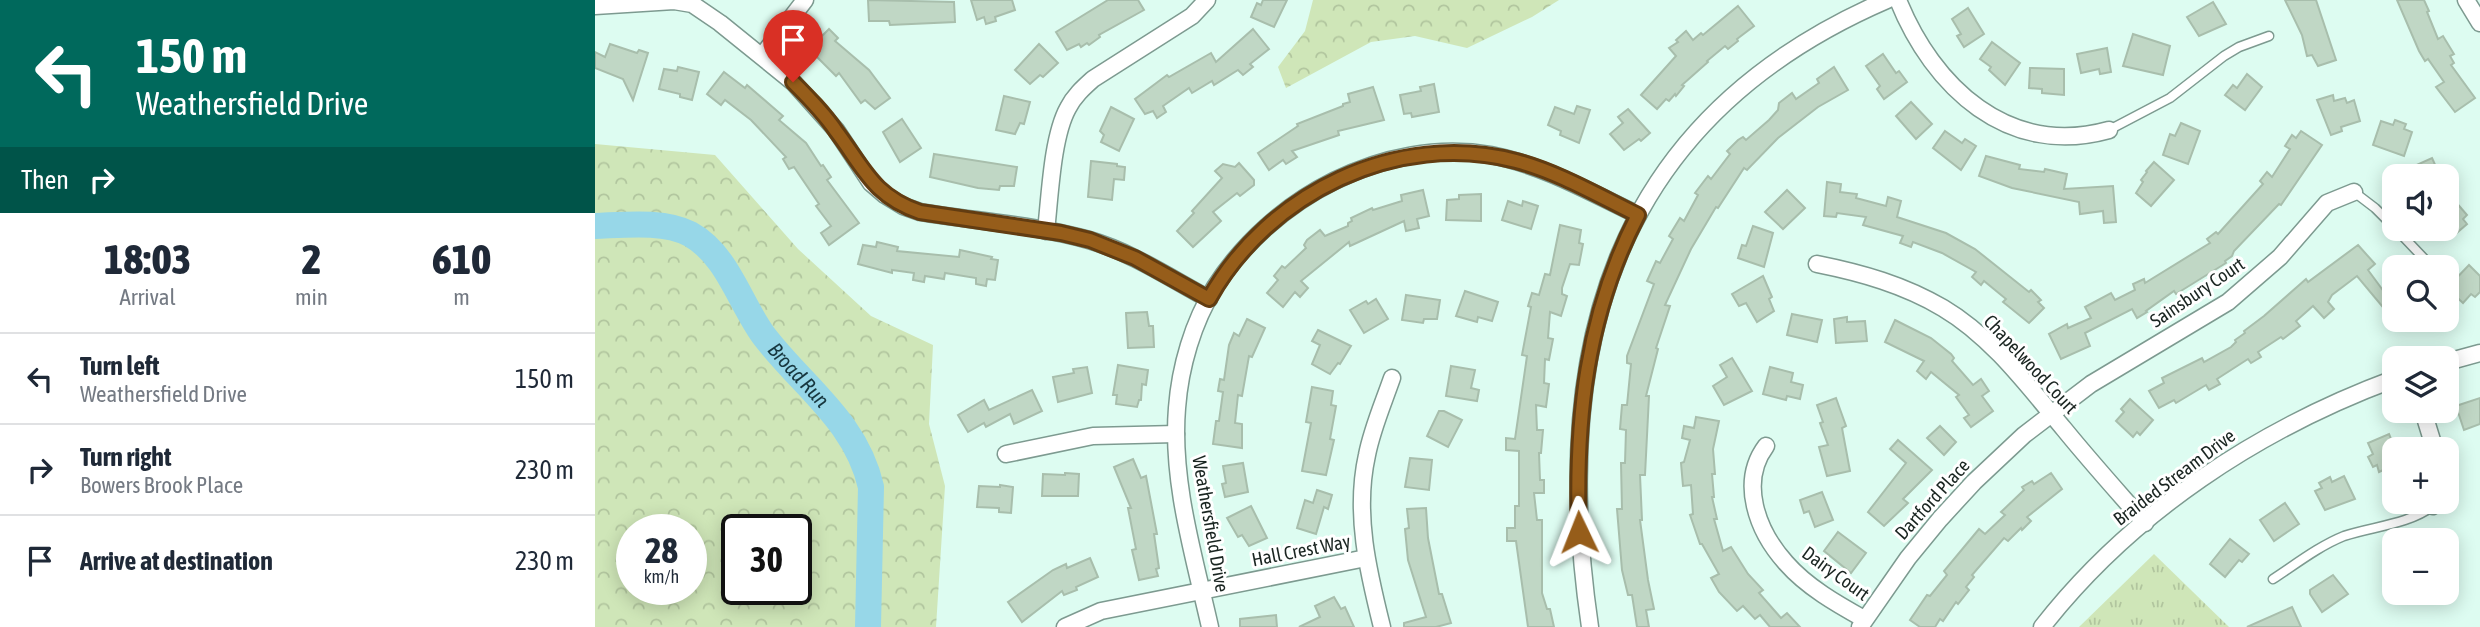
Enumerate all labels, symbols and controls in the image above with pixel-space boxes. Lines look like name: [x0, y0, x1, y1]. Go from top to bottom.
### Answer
pin: [763, 10, 823, 82]
icon: arrive: [774, 21, 812, 59]
text: 150 m: [136, 27, 247, 83]
icon: left: [21, 28, 112, 119]
text: Weathersfield Drive: [136, 85, 368, 122]
icon: right: [83, 161, 121, 199]
map controls: [2382, 164, 2459, 605]
button: sound: [2382, 164, 2459, 241]
text: Then: [21, 165, 69, 195]
text: 18:03: [104, 235, 191, 283]
text: 2: [302, 235, 321, 283]
text: 610: [432, 235, 491, 283]
street label: Sainsbury Court: [2146, 252, 2248, 332]
button: search: [2382, 255, 2459, 332]
text: Arrival: [119, 284, 176, 310]
text: min: [295, 284, 328, 310]
text: m: [453, 284, 470, 310]
street label: Chapelwood Court: [1980, 310, 2082, 418]
water label: Broad Run: [763, 337, 835, 412]
button: layers: [2382, 346, 2459, 423]
text: Turn left: [80, 351, 160, 381]
icon: left: [21, 360, 59, 398]
text: 150 m: [515, 364, 574, 394]
text: Weathersfield Drive: [80, 381, 247, 407]
street label: Braided Stream Drive: [2109, 424, 2239, 530]
button: +: [2382, 437, 2459, 514]
text: Turn right: [80, 442, 171, 472]
icon: right: [21, 451, 59, 489]
street label: Weathersfield Drive: [1188, 454, 1234, 594]
street label: Dartford Place: [1890, 454, 1974, 544]
text: 230 m: [515, 455, 574, 485]
text: Bowers Brook Place: [80, 472, 243, 498]
position arrow: [1542, 495, 1616, 569]
speed limit sign: 30: [721, 514, 812, 605]
button: −: [2382, 528, 2459, 605]
text: 28: [645, 530, 678, 570]
street label: Hall Crest Way: [1250, 530, 1352, 570]
street label: Dairy Court: [1798, 541, 1874, 605]
icon: arrive: [21, 542, 59, 580]
text: Arrive at destination: [80, 546, 273, 576]
text: 230 m: [515, 546, 574, 576]
text: km/h: [644, 566, 679, 587]

